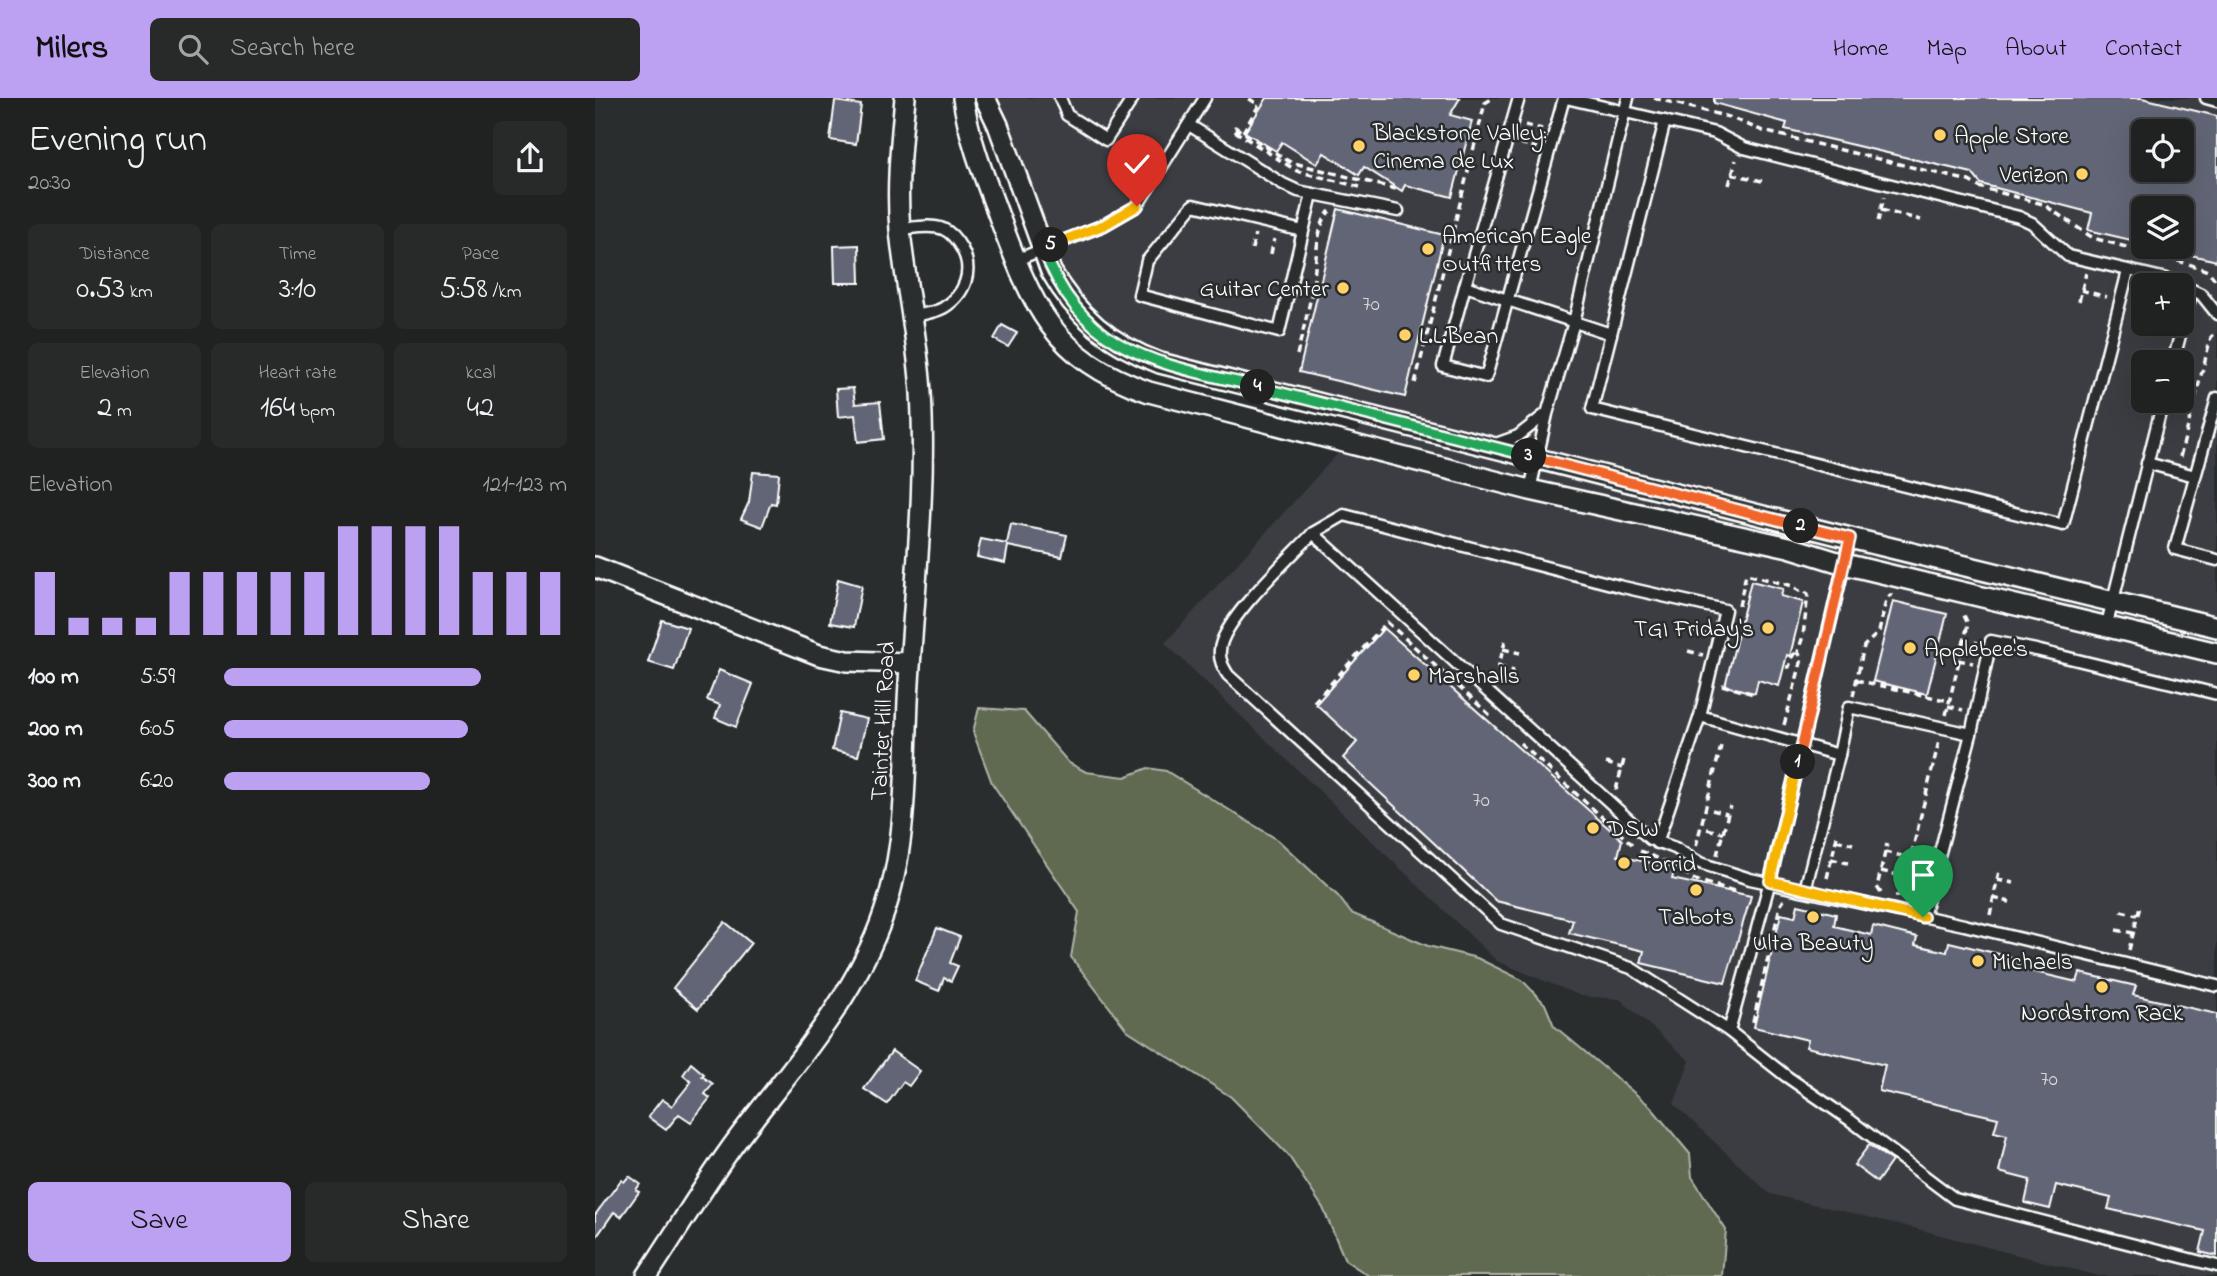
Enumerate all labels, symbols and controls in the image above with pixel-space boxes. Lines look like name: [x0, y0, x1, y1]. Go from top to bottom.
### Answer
search box: [150, 18, 640, 81]
text: Milers: [35, 25, 108, 73]
icon: search: [174, 30, 212, 68]
text: Search here: [230, 30, 355, 68]
text: Home: [1833, 32, 1889, 67]
text: Map: [1927, 32, 1967, 67]
text: About: [2005, 32, 2067, 67]
text: Contact: [2105, 32, 2182, 67]
text: Evening run: [28, 113, 207, 169]
place label: Blackstone Valley: Cinema de Lux: [1372, 117, 1546, 180]
map controls: [2131, 119, 2194, 413]
button: locate: [2131, 119, 2194, 182]
place label: Apple Store: [1954, 120, 2069, 155]
button: share: [493, 121, 567, 195]
marker: Apple Store: [1932, 127, 1948, 143]
pin: [1107, 134, 1167, 206]
marker: Blackstone Valley: Cinema de Lux: [1351, 138, 1367, 154]
icon: check: [1118, 145, 1156, 183]
place label: Verizon: [1999, 159, 2068, 194]
marker: Verizon: [2074, 166, 2090, 182]
text: 20:30: [28, 167, 71, 200]
button: layers: [2131, 196, 2194, 259]
place label: American Eagle Outfitters: [1442, 220, 1592, 283]
pin: 5: [1033, 228, 1069, 262]
text: 5: [1045, 231, 1056, 258]
text: Distance: [80, 241, 150, 268]
text: Time: [279, 241, 316, 268]
text: Pace: [462, 241, 499, 268]
marker: American Eagle Outfitters: [1420, 241, 1436, 257]
text: 0.53: [76, 268, 125, 312]
text: 3:10: [279, 268, 316, 312]
text: 5:58: [440, 268, 488, 312]
place label: Guitar Center: [1199, 273, 1330, 308]
button: +: [2131, 273, 2194, 336]
text: km: [125, 279, 153, 306]
text: /km: [488, 279, 521, 306]
marker: Guitar Center: [1335, 280, 1351, 296]
house number: 70: [1362, 290, 1380, 320]
place label: L.L.Bean: [1419, 320, 1498, 355]
marker: L.L.Bean: [1397, 327, 1413, 343]
button: −: [2131, 350, 2194, 413]
text: Elevation: [80, 360, 149, 387]
text: Heart rate: [259, 360, 336, 387]
text: kcal: [465, 360, 496, 387]
pin: 4: [1241, 370, 1275, 404]
text: 4: [1254, 373, 1261, 400]
text: 2: [97, 387, 112, 431]
text: 164: [260, 387, 295, 431]
text: 42: [467, 387, 494, 431]
text: m: [112, 398, 132, 425]
text: bpm: [295, 398, 335, 425]
pin: 3: [1511, 438, 1546, 474]
text: 3: [1525, 442, 1532, 469]
text: Elevation: [28, 469, 113, 502]
text: 121–123 m: [482, 469, 567, 502]
pin: 2: [1783, 508, 1819, 544]
text: 2: [1796, 512, 1805, 539]
place label: TGI Friday's: [1634, 613, 1754, 649]
marker: TGI Friday's: [1760, 620, 1776, 636]
place label: Applebee's: [1924, 633, 2028, 668]
street label: Tainter Hill Road: [863, 640, 906, 802]
marker: Applebee's: [1902, 640, 1918, 656]
place label: Marshalls: [1428, 660, 1520, 695]
text: 100 m: [28, 661, 79, 694]
text: 5:59: [140, 661, 175, 694]
marker: Marshalls: [1406, 667, 1422, 683]
text: 200 m: [28, 713, 83, 746]
text: 6:05: [140, 713, 175, 746]
pin: 1: [1781, 744, 1815, 780]
text: 1: [1794, 748, 1801, 775]
text: 300 m: [28, 765, 81, 798]
text: 6:20: [140, 765, 173, 798]
house number: 70: [1472, 786, 1490, 816]
place label: DSW: [1606, 813, 1659, 848]
marker: DSW: [1585, 820, 1601, 836]
pin: [1893, 845, 1953, 917]
place label: Torrid: [1638, 848, 1696, 883]
marker: Torrid: [1616, 855, 1632, 871]
icon: arrive: [1904, 856, 1942, 894]
marker: Talbots: [1688, 882, 1704, 898]
place label: Talbots: [1658, 901, 1734, 936]
marker: Ulta Beauty: [1805, 909, 1821, 925]
place label: Ulta Beauty: [1752, 927, 1874, 963]
place label: Michaels: [1992, 946, 2073, 981]
marker: Michaels: [1970, 953, 1986, 969]
marker: Nordstrom Rack: [2094, 979, 2110, 995]
place label: Nordstrom Rack: [2021, 997, 2183, 1032]
house number: 70: [2040, 1065, 2058, 1095]
button: Save: [28, 1182, 291, 1262]
button: Share: [305, 1182, 567, 1262]

